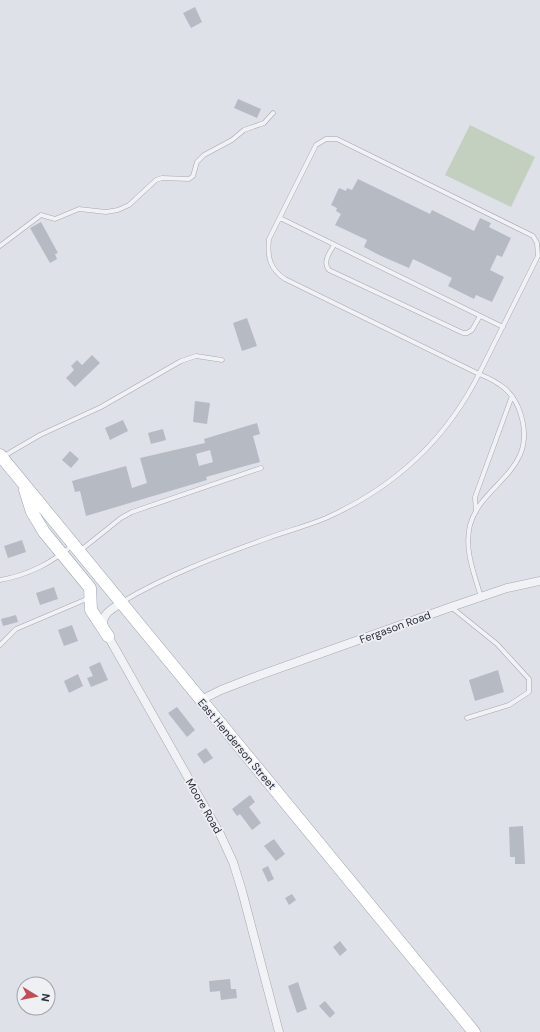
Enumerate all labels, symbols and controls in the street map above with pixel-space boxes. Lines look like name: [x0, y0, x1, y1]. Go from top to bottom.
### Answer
street label: Fergason Road: [357, 608, 433, 646]
street label: East Henderson Street: [195, 696, 279, 792]
street label: Moore Road: [183, 776, 225, 836]
north arrow: [16, 976, 56, 1016]
text: N: [38, 993, 53, 1003]

